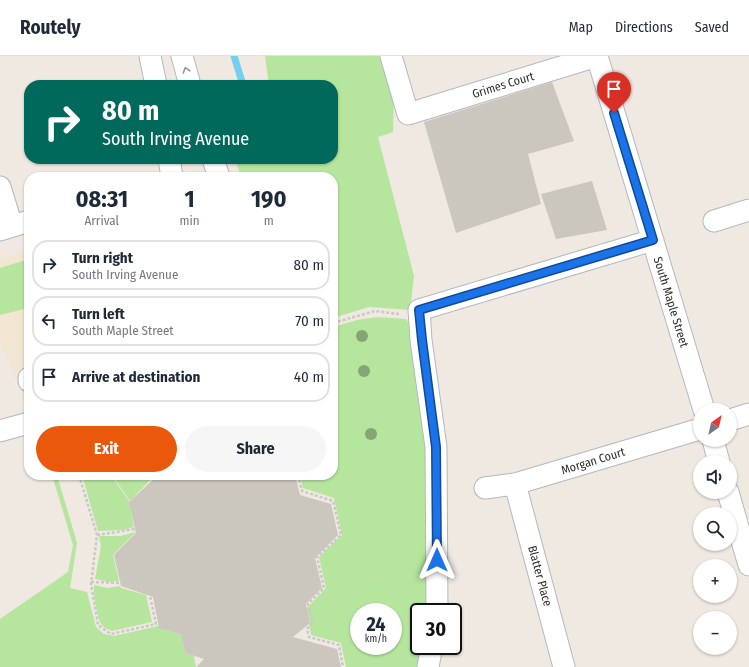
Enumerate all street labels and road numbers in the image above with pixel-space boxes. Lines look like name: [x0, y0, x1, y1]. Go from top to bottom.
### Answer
street label: Grimes Court: [470, 69, 536, 101]
street label: South Maple Street: [651, 255, 691, 349]
street label: Morgan Court: [559, 445, 627, 477]
street label: Blatter Place: [525, 544, 555, 608]

